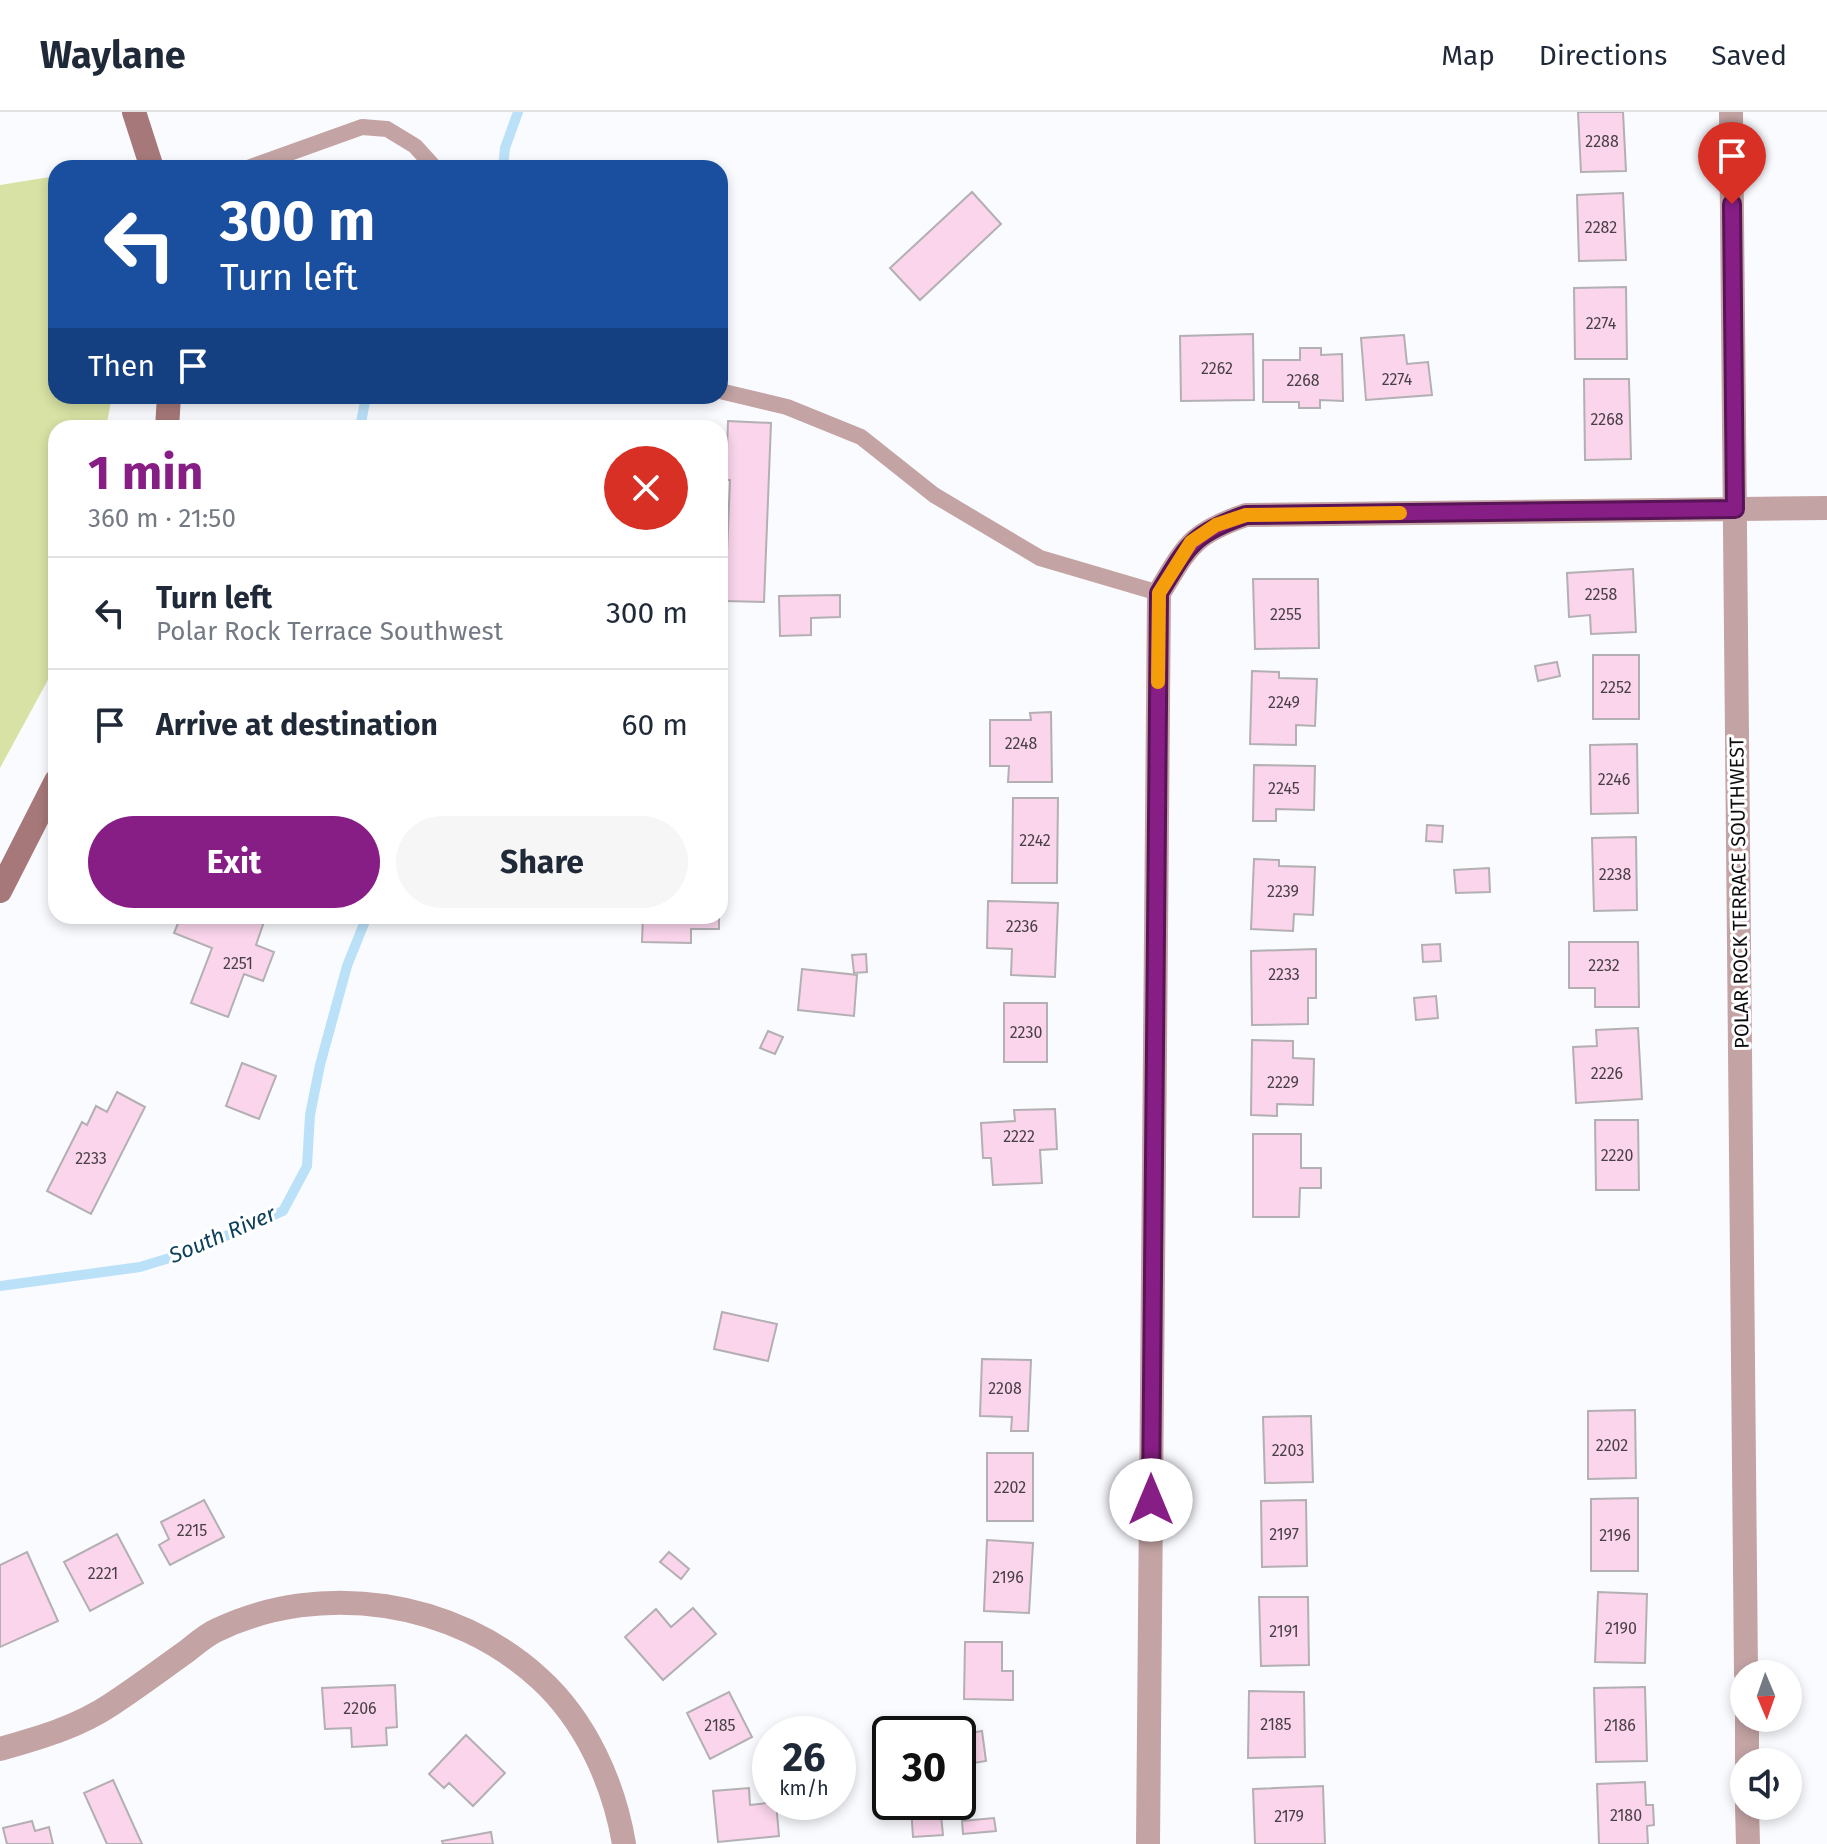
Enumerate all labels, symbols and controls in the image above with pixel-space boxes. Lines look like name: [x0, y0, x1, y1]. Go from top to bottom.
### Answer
text: Waylane: [40, 32, 186, 78]
text: Map: [1441, 39, 1495, 72]
text: Directions: [1539, 39, 1667, 72]
text: Saved: [1711, 39, 1787, 72]
pin: [1698, 122, 1766, 204]
house number: 2288: [1585, 132, 1619, 151]
icon: arrive: [1710, 134, 1754, 178]
text: 300 m: [220, 188, 375, 255]
icon: left: [88, 192, 192, 296]
house number: 2282: [1585, 218, 1617, 237]
text: Turn left: [220, 256, 358, 300]
house number: 2274: [1586, 314, 1617, 333]
icon: arrive: [171, 344, 215, 388]
text: Then: [88, 348, 155, 384]
house number: 2262: [1201, 359, 1233, 378]
house number: 2274: [1382, 370, 1413, 389]
house number: 2268: [1286, 371, 1320, 390]
house number: 2268: [1590, 410, 1624, 429]
text: 1 min: [88, 444, 203, 502]
button: close: [604, 446, 688, 530]
text: 360 m · 21:50: [88, 503, 236, 534]
text: Turn left: [156, 580, 272, 616]
house number: 2258: [1585, 585, 1618, 604]
icon: left: [88, 591, 132, 635]
text: 300 m: [606, 595, 688, 631]
house number: 2255: [1270, 605, 1302, 624]
text: Polar Rock Terrace Southwest: [156, 616, 503, 647]
house number: 2252: [1600, 678, 1632, 697]
house number: 2249: [1268, 693, 1300, 712]
icon: arrive: [88, 703, 132, 747]
text: Arrive at destination: [156, 707, 438, 743]
text: 60 m: [622, 707, 688, 743]
house number: 2248: [1005, 734, 1038, 753]
street label: POLAR ROCK TERRACE SOUTHWEST: [1724, 736, 1754, 1049]
house number: 2246: [1598, 770, 1630, 789]
house number: 2245: [1268, 779, 1300, 798]
button: Exit: [88, 816, 380, 908]
button: Share: [396, 816, 688, 908]
house number: 2242: [1019, 831, 1051, 850]
house number: 2238: [1599, 865, 1631, 884]
house number: 2239: [1267, 882, 1299, 901]
house number: 2236: [1006, 917, 1038, 936]
house number: 2251: [223, 954, 253, 973]
house number: 2232: [1588, 956, 1620, 975]
house number: 2233: [1268, 965, 1300, 984]
house number: 2230: [1010, 1023, 1042, 1042]
house number: 2226: [1591, 1064, 1623, 1083]
house number: 2229: [1267, 1073, 1299, 1092]
house number: 2222: [1003, 1127, 1035, 1146]
house number: 2220: [1601, 1146, 1633, 1165]
house number: 2233: [75, 1149, 107, 1168]
water label: South River: [164, 1200, 280, 1269]
house number: 2208: [988, 1379, 1022, 1398]
house number: 2202: [1596, 1436, 1628, 1455]
house number: 2203: [1272, 1441, 1304, 1460]
position arrow: [1109, 1458, 1193, 1542]
house number: 2202: [994, 1478, 1026, 1497]
house number: 2215: [177, 1521, 207, 1540]
house number: 2197: [1269, 1525, 1299, 1544]
house number: 2196: [1599, 1526, 1631, 1545]
house number: 2221: [88, 1564, 118, 1583]
house number: 2196: [992, 1568, 1024, 1587]
house number: 2190: [1605, 1619, 1637, 1638]
house number: 2191: [1269, 1622, 1299, 1641]
north arrow: [1730, 1660, 1802, 1732]
map controls: [1730, 1660, 1802, 1820]
house number: 2206: [343, 1699, 377, 1718]
house number: 2185: [1260, 1715, 1292, 1734]
house number: 2185: [704, 1716, 736, 1735]
speed limit sign: 30: [872, 1716, 976, 1820]
house number: 2186: [1604, 1716, 1636, 1735]
text: 26: [782, 1734, 826, 1782]
button: sound: [1730, 1748, 1802, 1820]
text: km/h: [779, 1776, 829, 1800]
house number: 2180: [1610, 1806, 1642, 1825]
house number: 2179: [1274, 1807, 1304, 1826]

